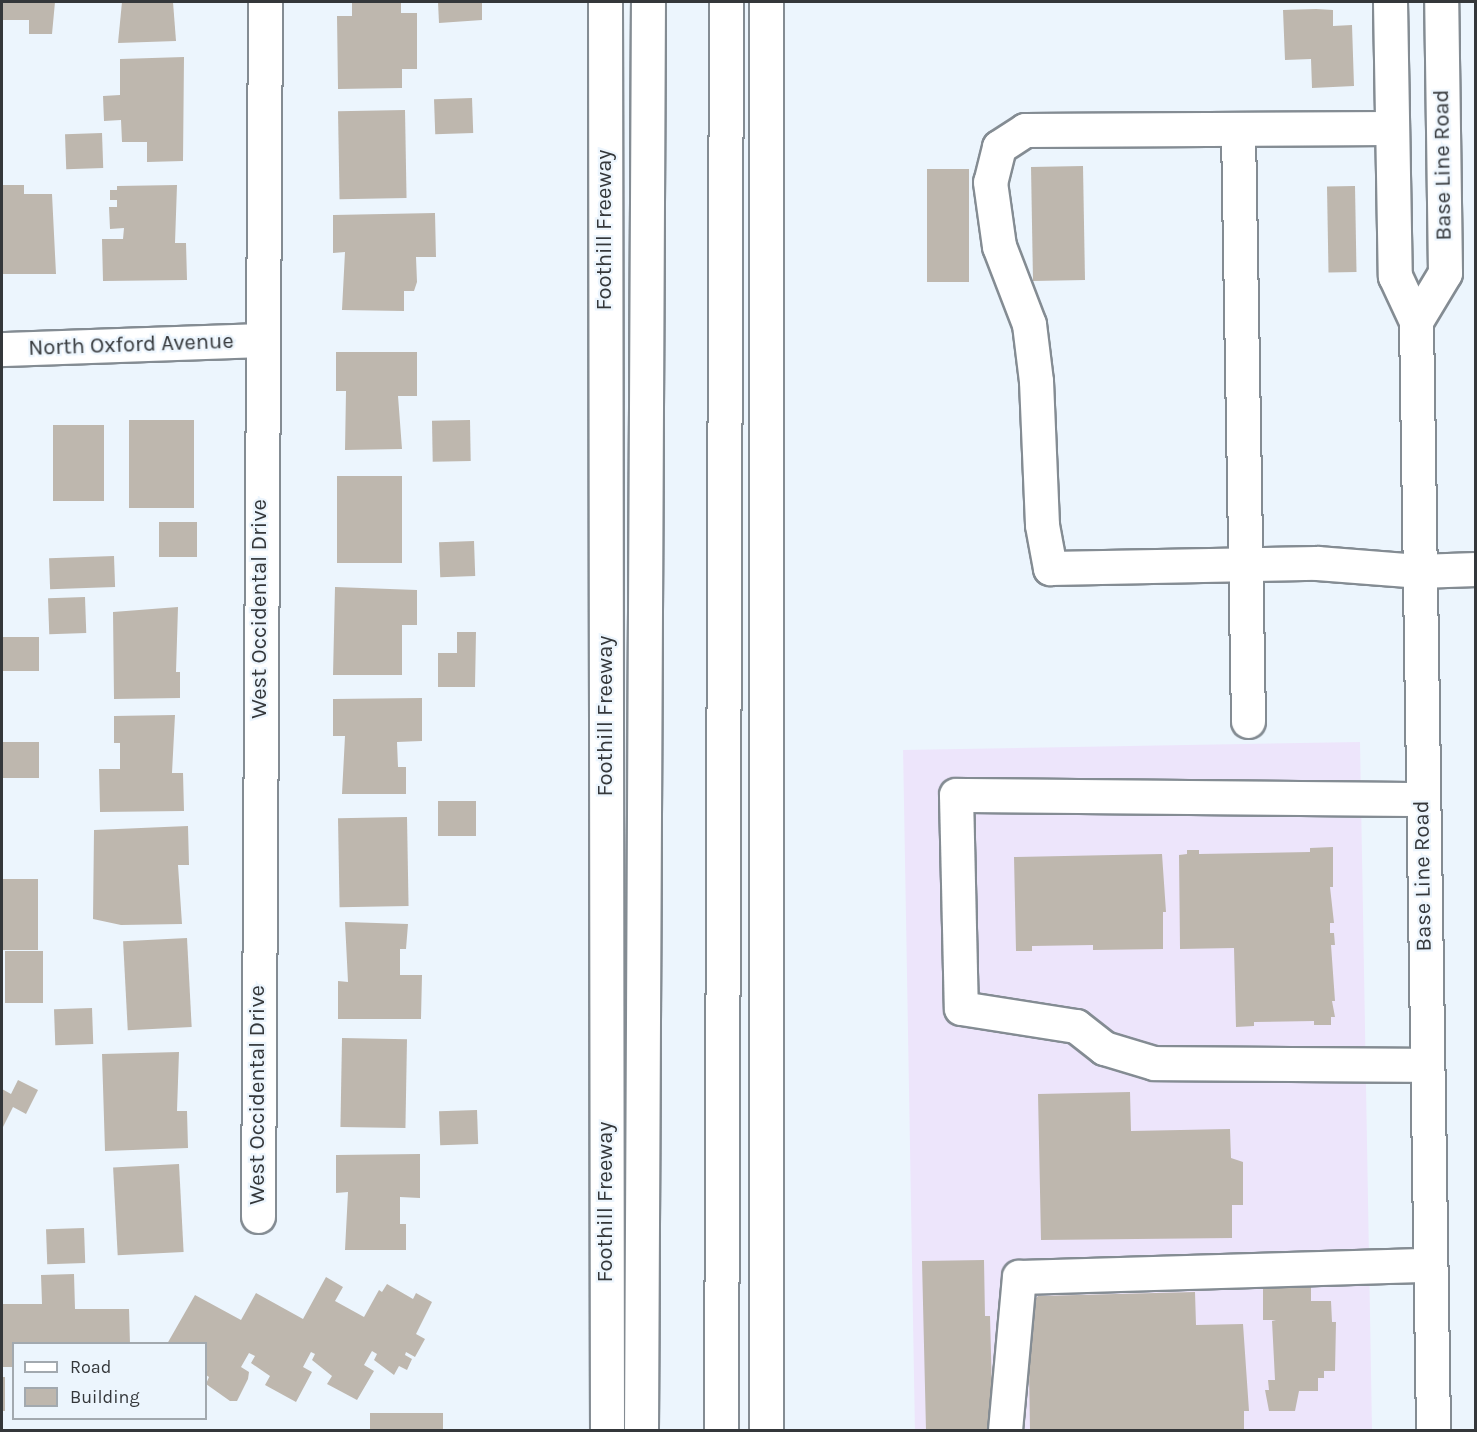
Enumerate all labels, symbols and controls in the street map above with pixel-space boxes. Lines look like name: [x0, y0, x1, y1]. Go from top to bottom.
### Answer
street label: Base Line Road: [1428, 89, 1458, 241]
street label: Foothill Freeway: [592, 150, 618, 310]
street label: North Oxford Avenue: [28, 328, 234, 362]
street label: West Occidental Drive: [247, 499, 273, 719]
street label: Foothill Freeway: [593, 636, 619, 796]
street label: Base Line Road: [1408, 800, 1438, 952]
street label: West Occidental Drive: [245, 985, 271, 1205]
street label: Foothill Freeway: [593, 1122, 619, 1282]
legend: [12, 1342, 207, 1420]
text: Road: [70, 1356, 111, 1378]
text: Building: [70, 1386, 140, 1408]

